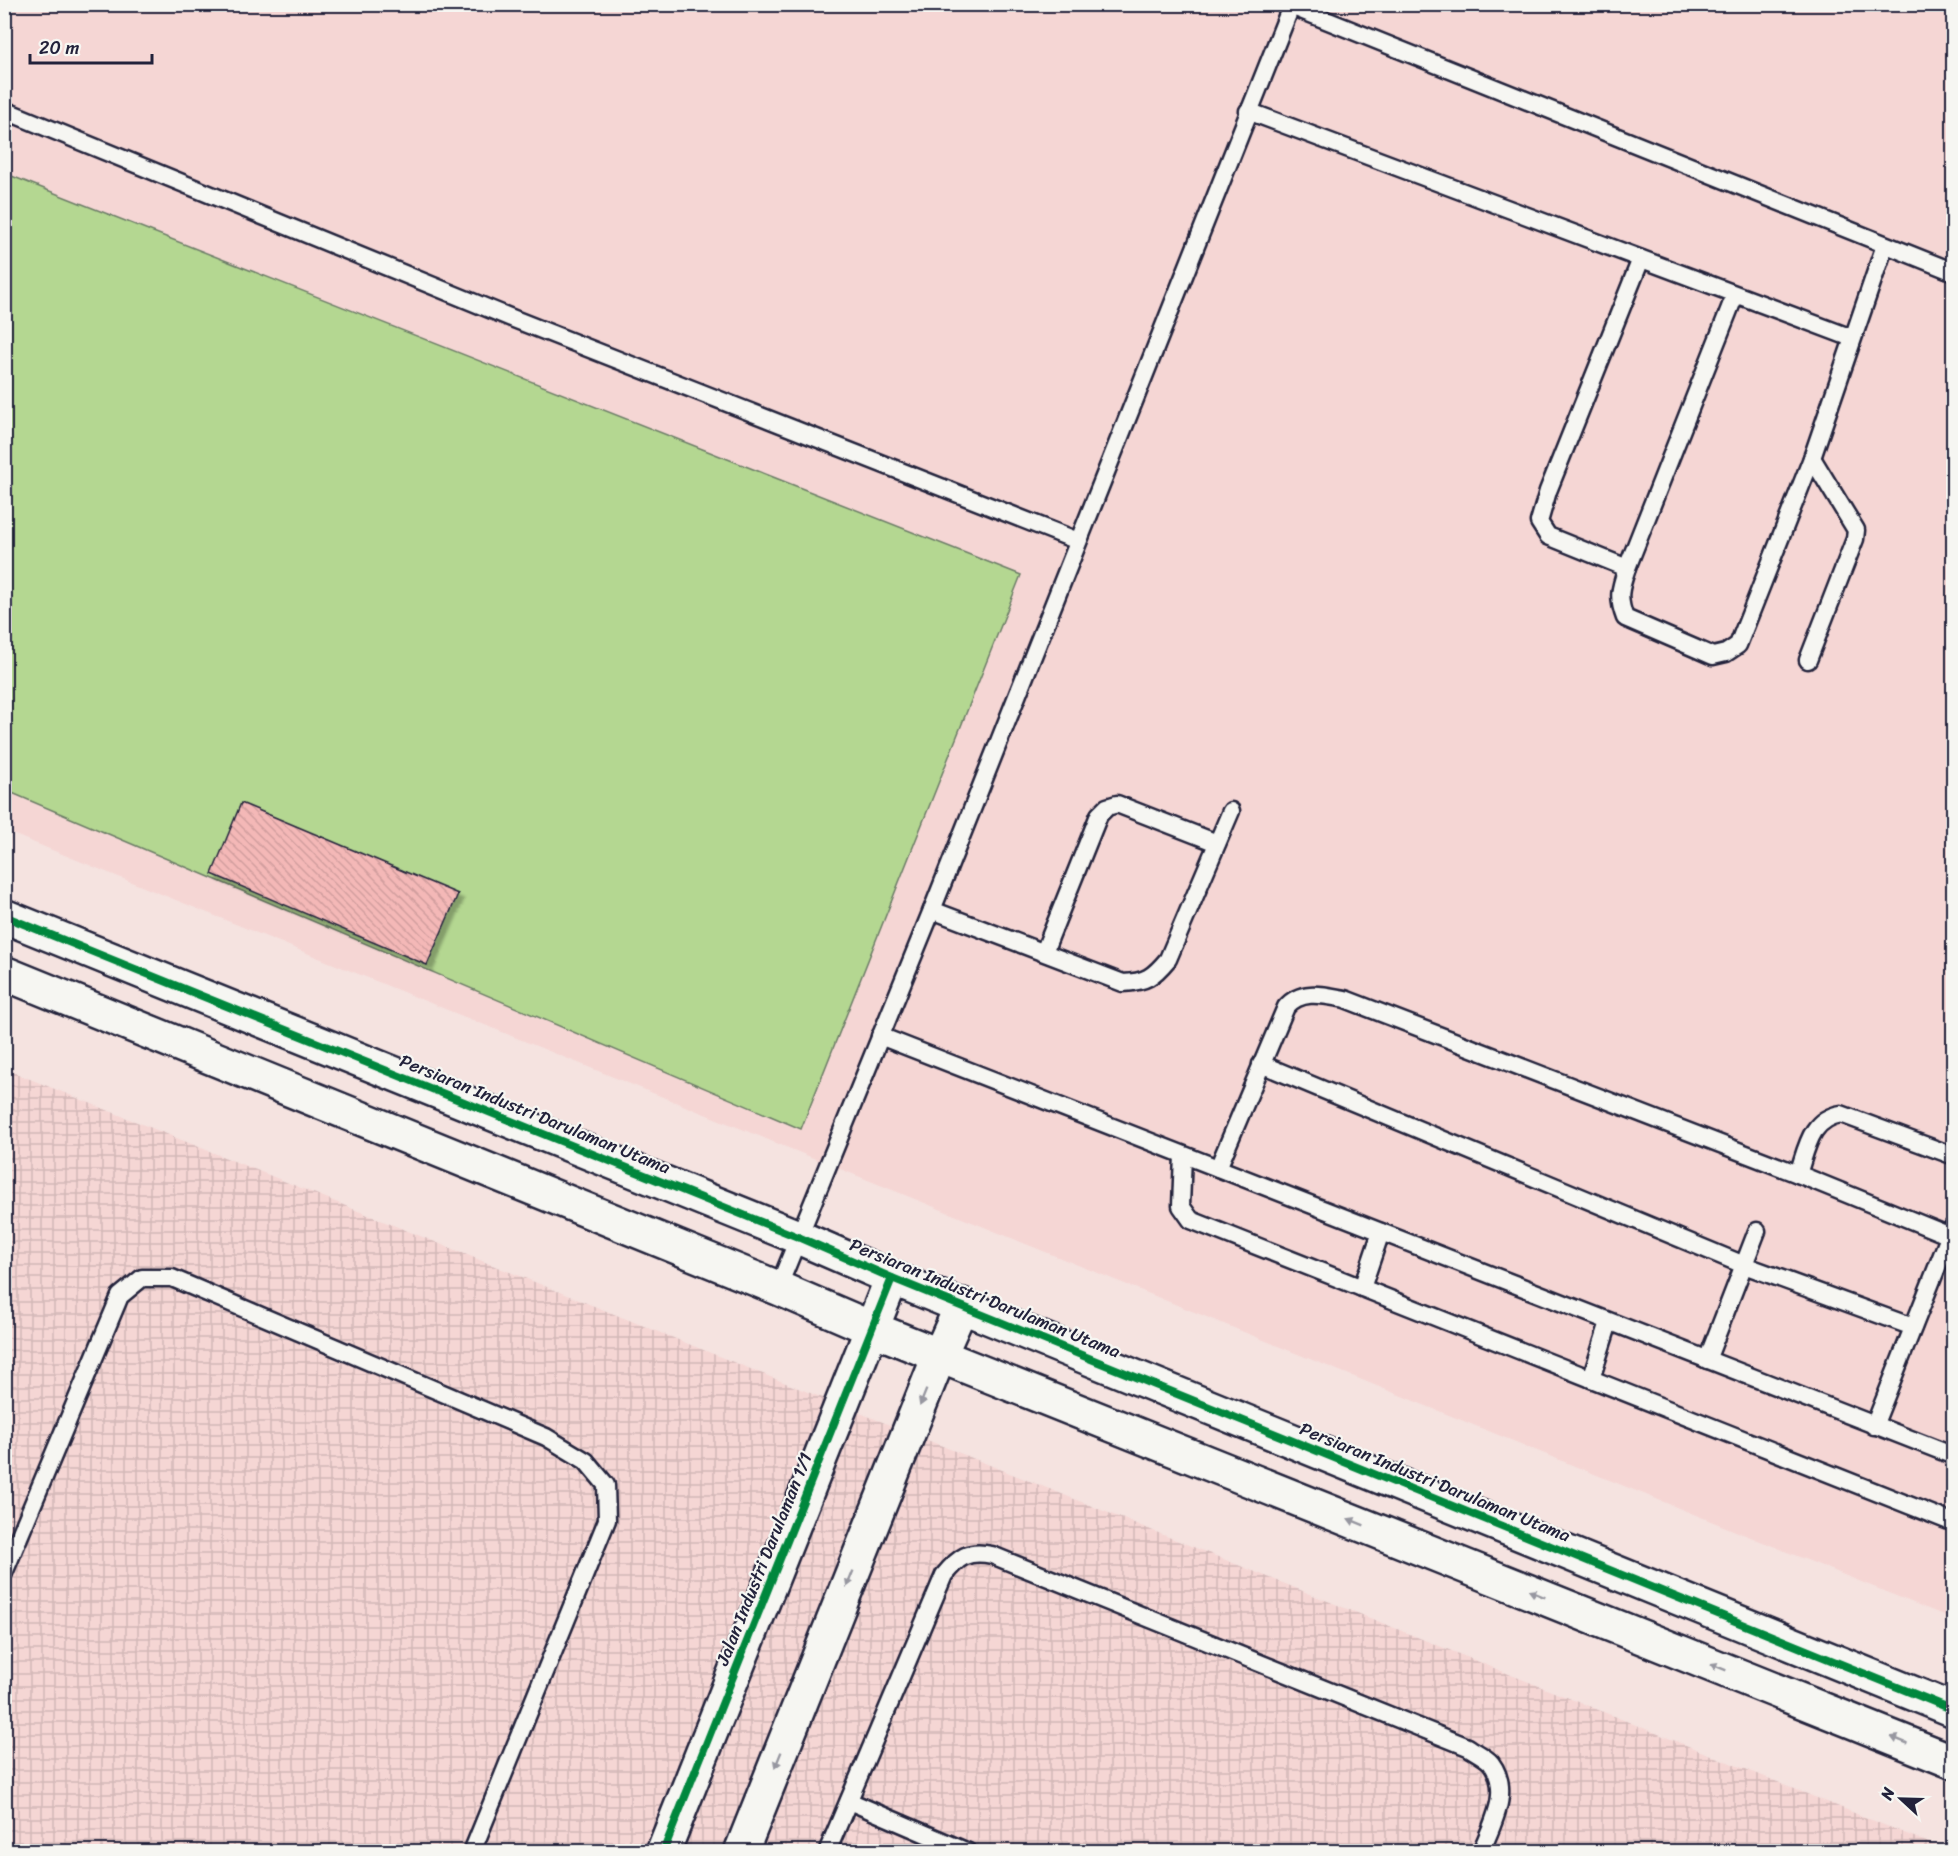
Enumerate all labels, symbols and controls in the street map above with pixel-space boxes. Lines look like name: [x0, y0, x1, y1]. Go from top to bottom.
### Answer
scale bar: [30, 27, 152, 65]
text: 20 m: [39, 32, 79, 64]
street label: Persiaran Industri Darulaman Utama: [395, 1045, 675, 1183]
street label: Persiaran Industri Darulaman Utama: [845, 1229, 1125, 1367]
one-way arrow: [917, 1389, 927, 1407]
street label: Persiaran Industri Darulaman Utama: [1295, 1413, 1575, 1551]
street label: Jalan Industri Darulaman 1/1: [706, 1447, 821, 1671]
one-way arrow: [1347, 1517, 1365, 1527]
one-way arrow: [845, 1570, 855, 1588]
one-way arrow: [1528, 1589, 1546, 1599]
one-way arrow: [1709, 1662, 1727, 1672]
one-way arrow: [1890, 1735, 1908, 1744]
one-way arrow: [773, 1751, 782, 1769]
north arrow: [1871, 1769, 1931, 1829]
text: N: [1872, 1782, 1903, 1805]

